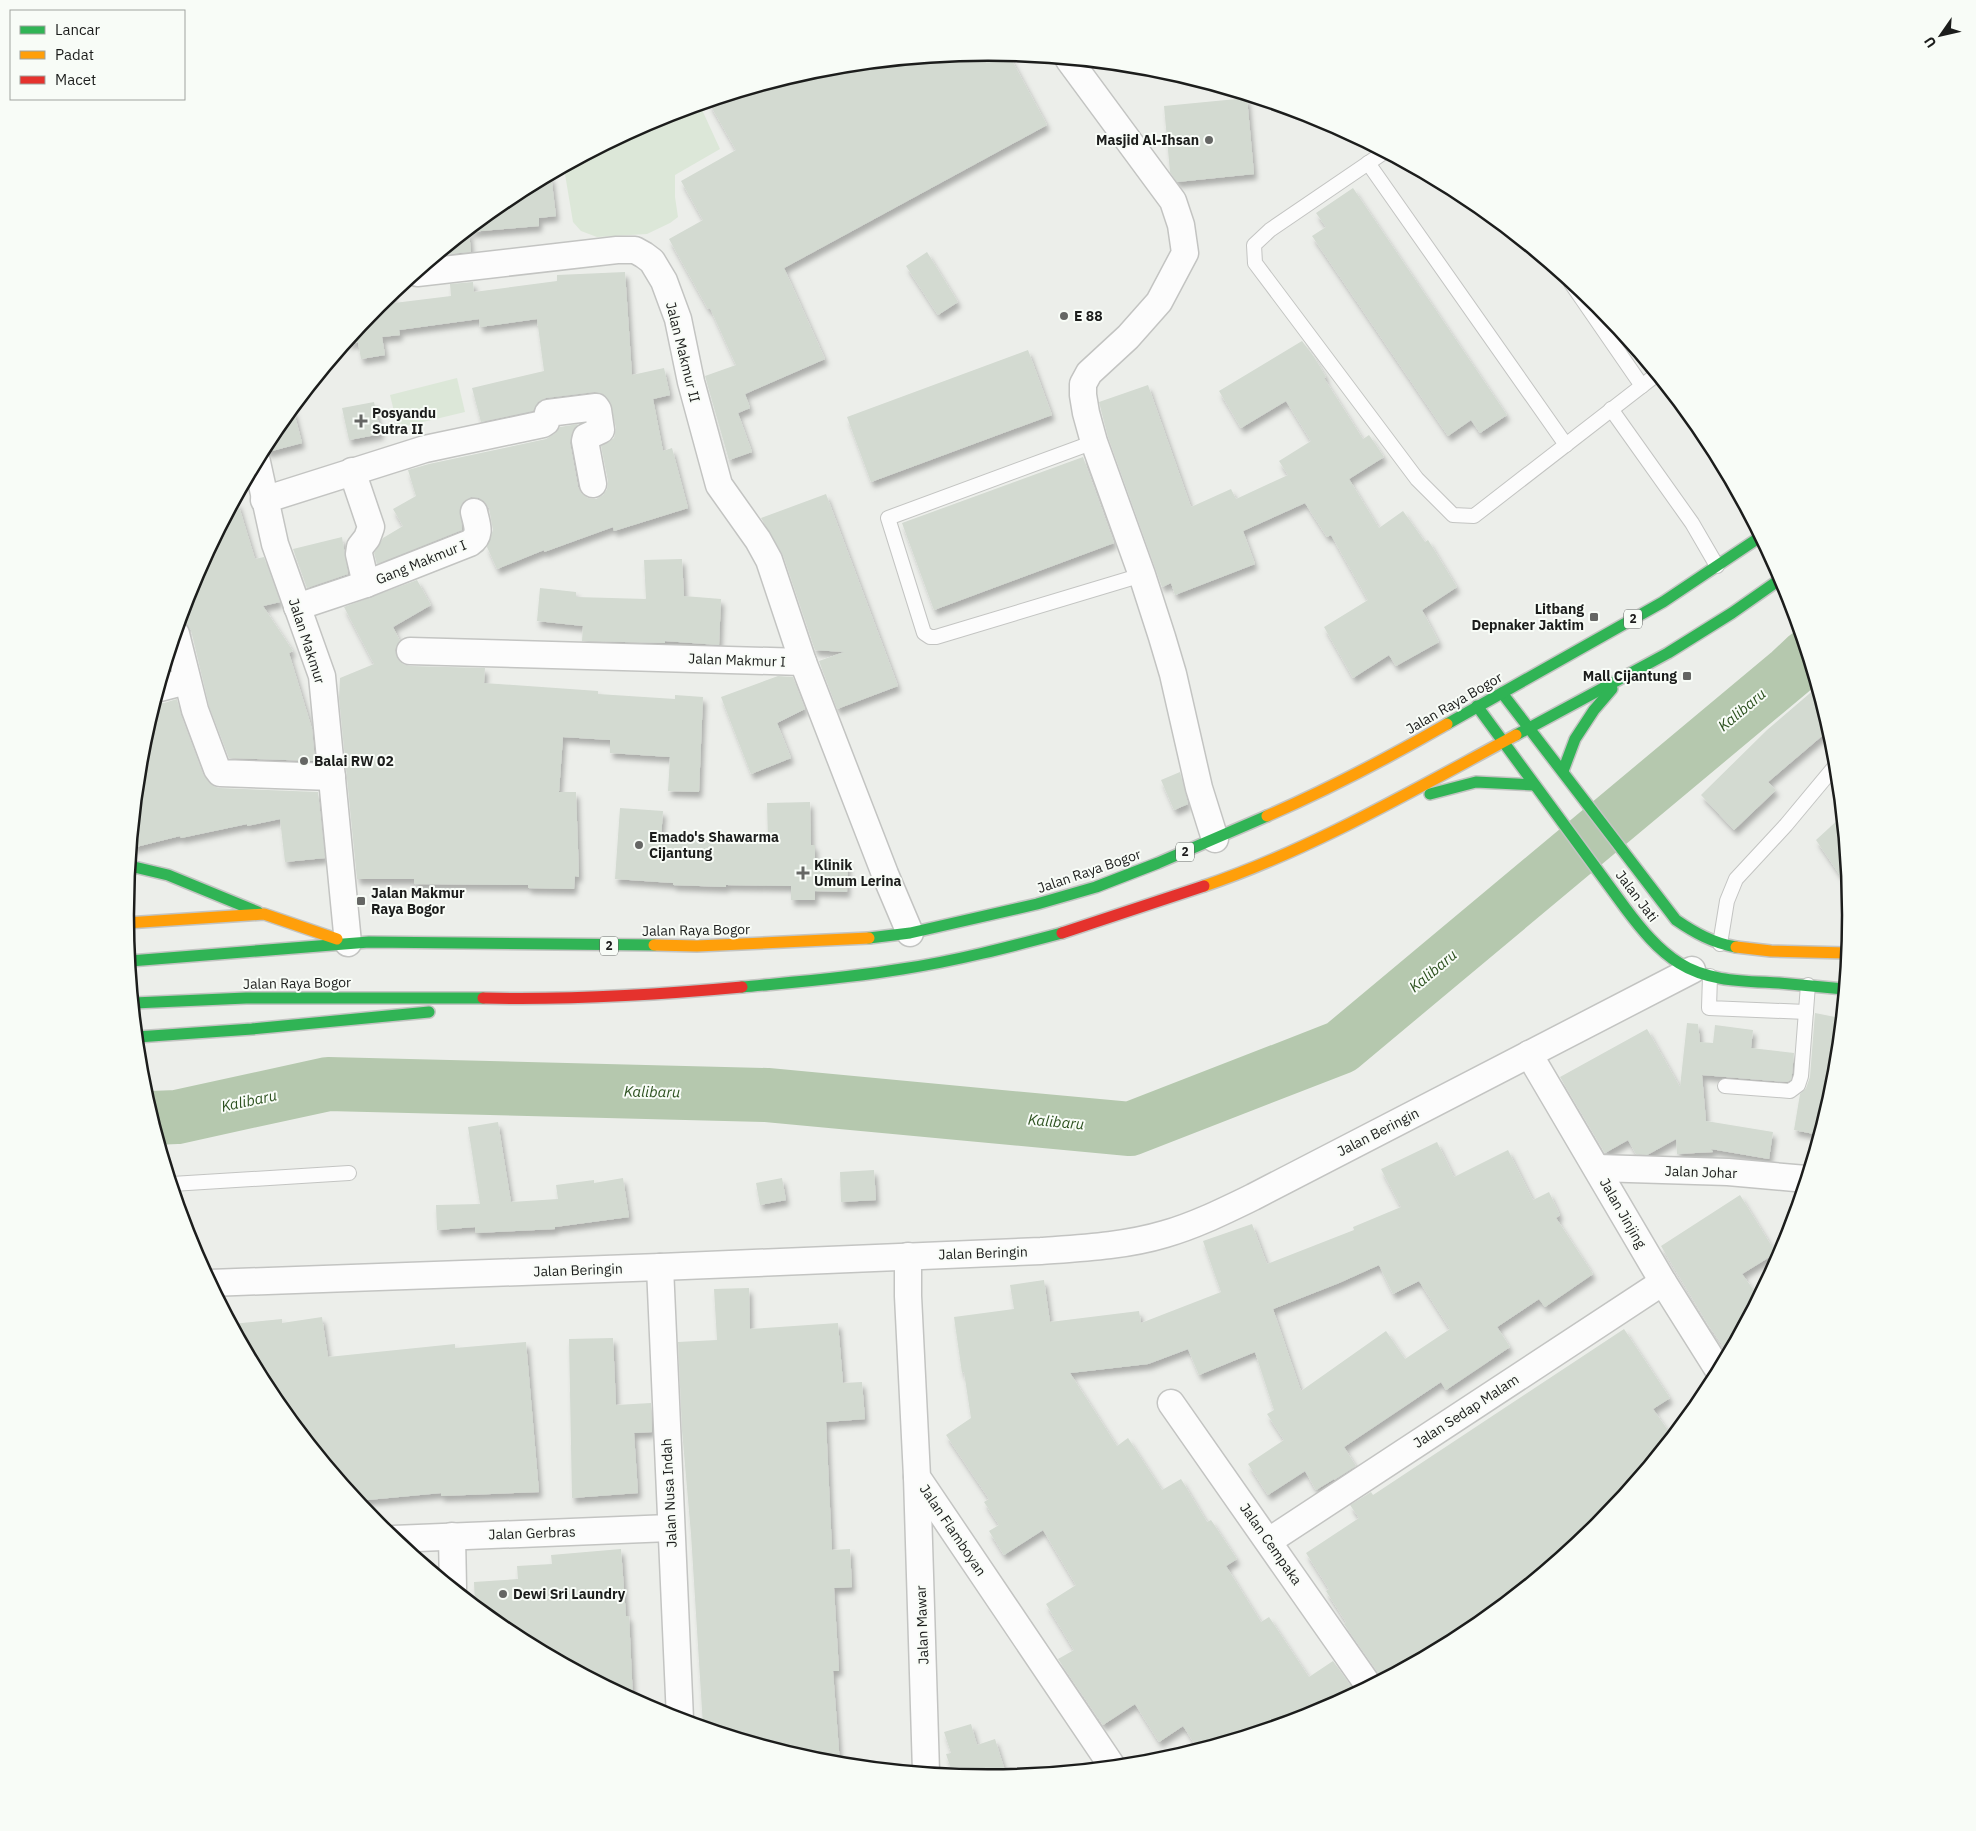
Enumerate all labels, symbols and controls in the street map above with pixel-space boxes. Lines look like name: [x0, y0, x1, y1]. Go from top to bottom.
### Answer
legend: [10, 10, 185, 100]
north arrow: [1916, 10, 1966, 60]
text: Lancar: [55, 20, 101, 39]
text: U: [1920, 33, 1940, 51]
text: Padat: [55, 45, 94, 64]
text: Macet: [55, 70, 96, 89]
place label: Masjid Al-Ihsan: [1096, 131, 1199, 149]
marker: Masjid Al-Ihsan: [1203, 134, 1215, 146]
street label: Jalan Makmur II: [662, 300, 704, 404]
place label: E 88: [1074, 307, 1103, 325]
marker: E 88: [1058, 310, 1070, 322]
place label: Posyandu Sutra II: [372, 404, 436, 438]
marker: Posyandu Sutra II: [354, 414, 368, 428]
street label: Gang Makmur I: [373, 536, 469, 588]
street label: Jalan Makmur: [285, 596, 329, 686]
place label: Litbang Depnaker Jaktim: [1471, 600, 1584, 634]
road number: 2: [1624, 610, 1642, 628]
marker: Litbang Depnaker Jaktim: [1588, 611, 1600, 623]
street label: Jalan Makmur I: [688, 649, 786, 671]
place label: Mall Cijantung: [1583, 667, 1677, 685]
street label: Jalan Raya Bogor: [1403, 668, 1505, 738]
marker: Mall Cijantung: [1681, 670, 1693, 682]
water label: Kalibaru: [1714, 684, 1769, 735]
place label: Balai RW 02: [314, 752, 394, 770]
marker: Balai RW 02: [298, 755, 310, 767]
place label: Emado's Shawarma Cijantung: [649, 828, 779, 862]
marker: Emado's Shawarma Cijantung: [633, 839, 645, 851]
road number: 2: [1176, 842, 1194, 862]
street label: Jalan Raya Bogor: [1035, 845, 1143, 897]
place label: Klinik Umum Lerina: [814, 856, 902, 890]
marker: Klinik Umum Lerina: [796, 866, 810, 880]
street label: Jalan Jati: [1612, 867, 1662, 925]
place label: Jalan Makmur Raya Bogor: [371, 884, 465, 918]
marker: Jalan Makmur Raya Bogor: [355, 895, 367, 907]
street label: Jalan Raya Bogor: [642, 920, 750, 940]
road number: 2: [600, 936, 618, 956]
water label: Kalibaru: [1405, 945, 1460, 996]
street label: Jalan Raya Bogor: [243, 973, 351, 993]
water label: Kalibaru: [624, 1082, 680, 1101]
water label: Kalibaru: [219, 1085, 279, 1116]
street label: Jalan Beringin: [1334, 1104, 1422, 1160]
water label: Kalibaru: [1027, 1110, 1085, 1133]
street label: Jalan Johar: [1664, 1162, 1738, 1182]
street label: Jalan Jinjing: [1596, 1175, 1651, 1252]
street label: Jalan Beringin: [938, 1242, 1028, 1264]
street label: Jalan Beringin: [533, 1259, 623, 1281]
street label: Jalan Sedap Malam: [1410, 1370, 1522, 1452]
street label: Jalan Nusa Indah: [657, 1438, 681, 1548]
street label: Jalan Flamboyan: [916, 1481, 990, 1579]
street label: Jalan Cempaka: [1236, 1499, 1306, 1589]
street label: Jalan Gerbras: [488, 1522, 576, 1544]
place label: Dewi Sri Laundry: [513, 1585, 626, 1603]
street label: Jalan Mawar: [912, 1585, 932, 1665]
marker: Dewi Sri Laundry: [497, 1588, 509, 1600]

